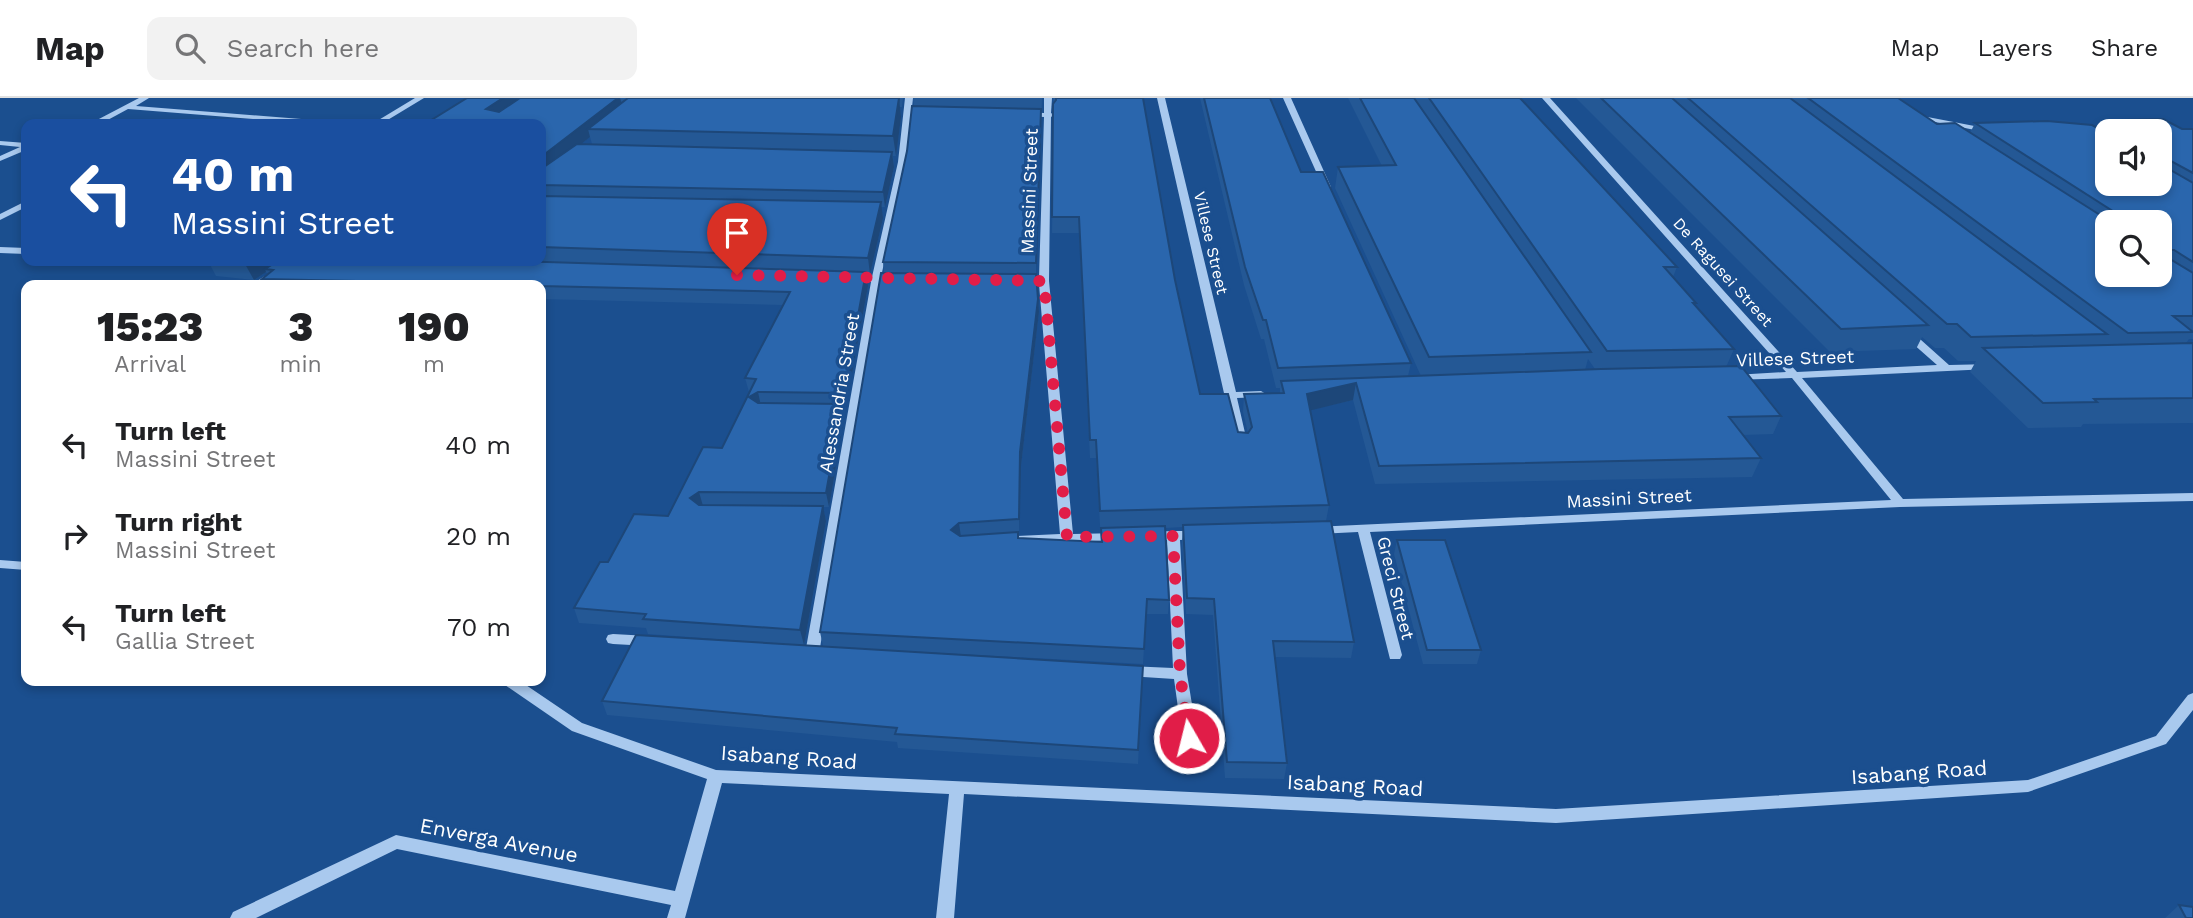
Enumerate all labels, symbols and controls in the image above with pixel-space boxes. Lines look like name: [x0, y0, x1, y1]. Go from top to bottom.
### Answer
search box: [147, 17, 637, 80]
text: Map: [35, 29, 105, 68]
icon: search: [171, 29, 209, 67]
text: Search here: [227, 33, 379, 63]
text: Map: [1891, 34, 1939, 62]
text: Layers: [1977, 34, 2053, 62]
text: Share: [2091, 34, 2158, 62]
map controls: [2095, 119, 2172, 287]
button: sound: [2095, 119, 2172, 196]
street label: Massini Street: [1016, 127, 1042, 254]
text: 40 m: [171, 145, 294, 203]
icon: left: [56, 147, 147, 238]
street label: Villese Street: [1190, 190, 1232, 297]
pin: [707, 203, 767, 275]
text: Massini Street: [171, 204, 394, 242]
button: search: [2095, 210, 2172, 287]
icon: arrive: [718, 214, 756, 252]
street label: De Ragusei Street: [1669, 214, 1777, 331]
text: 15:23: [97, 302, 203, 351]
text: 3: [288, 302, 313, 351]
text: 190: [398, 302, 470, 351]
street label: Alessandria Street: [815, 311, 863, 474]
street label: Villese Street: [1736, 345, 1855, 371]
text: Arrival: [114, 351, 186, 378]
text: min: [280, 351, 322, 378]
text: m: [423, 351, 445, 378]
text: Turn left: [115, 416, 226, 446]
icon: left: [56, 426, 94, 464]
text: 40 m: [445, 430, 511, 460]
text: Massini Street: [115, 446, 275, 473]
street label: Massini Street: [1566, 484, 1693, 512]
text: Turn right: [115, 507, 242, 537]
icon: right: [56, 517, 94, 555]
text: 20 m: [446, 521, 511, 551]
street label: Greci Street: [1373, 534, 1419, 642]
text: Massini Street: [115, 537, 275, 564]
text: Turn left: [115, 598, 226, 628]
icon: left: [56, 608, 94, 646]
text: 70 m: [447, 612, 511, 642]
text: Gallia Street: [115, 628, 254, 655]
position arrow: [1152, 701, 1226, 775]
street label: Isabang Road: [720, 740, 858, 774]
street label: Isabang Road: [1850, 755, 1988, 789]
street label: Isabang Road: [1286, 769, 1424, 801]
street label: Enverga Avenue: [418, 812, 580, 868]

